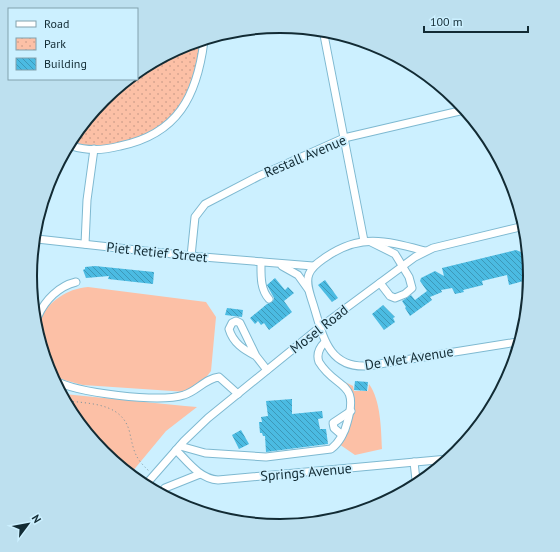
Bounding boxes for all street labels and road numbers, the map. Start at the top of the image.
street label: Restall Avenue [261,131,349,181]
street label: Piet Retief Street [106,238,209,266]
street label: Mosel Road [286,301,352,357]
street label: De Wet Avenue [363,342,455,374]
street label: Springs Avenue [260,459,352,485]

